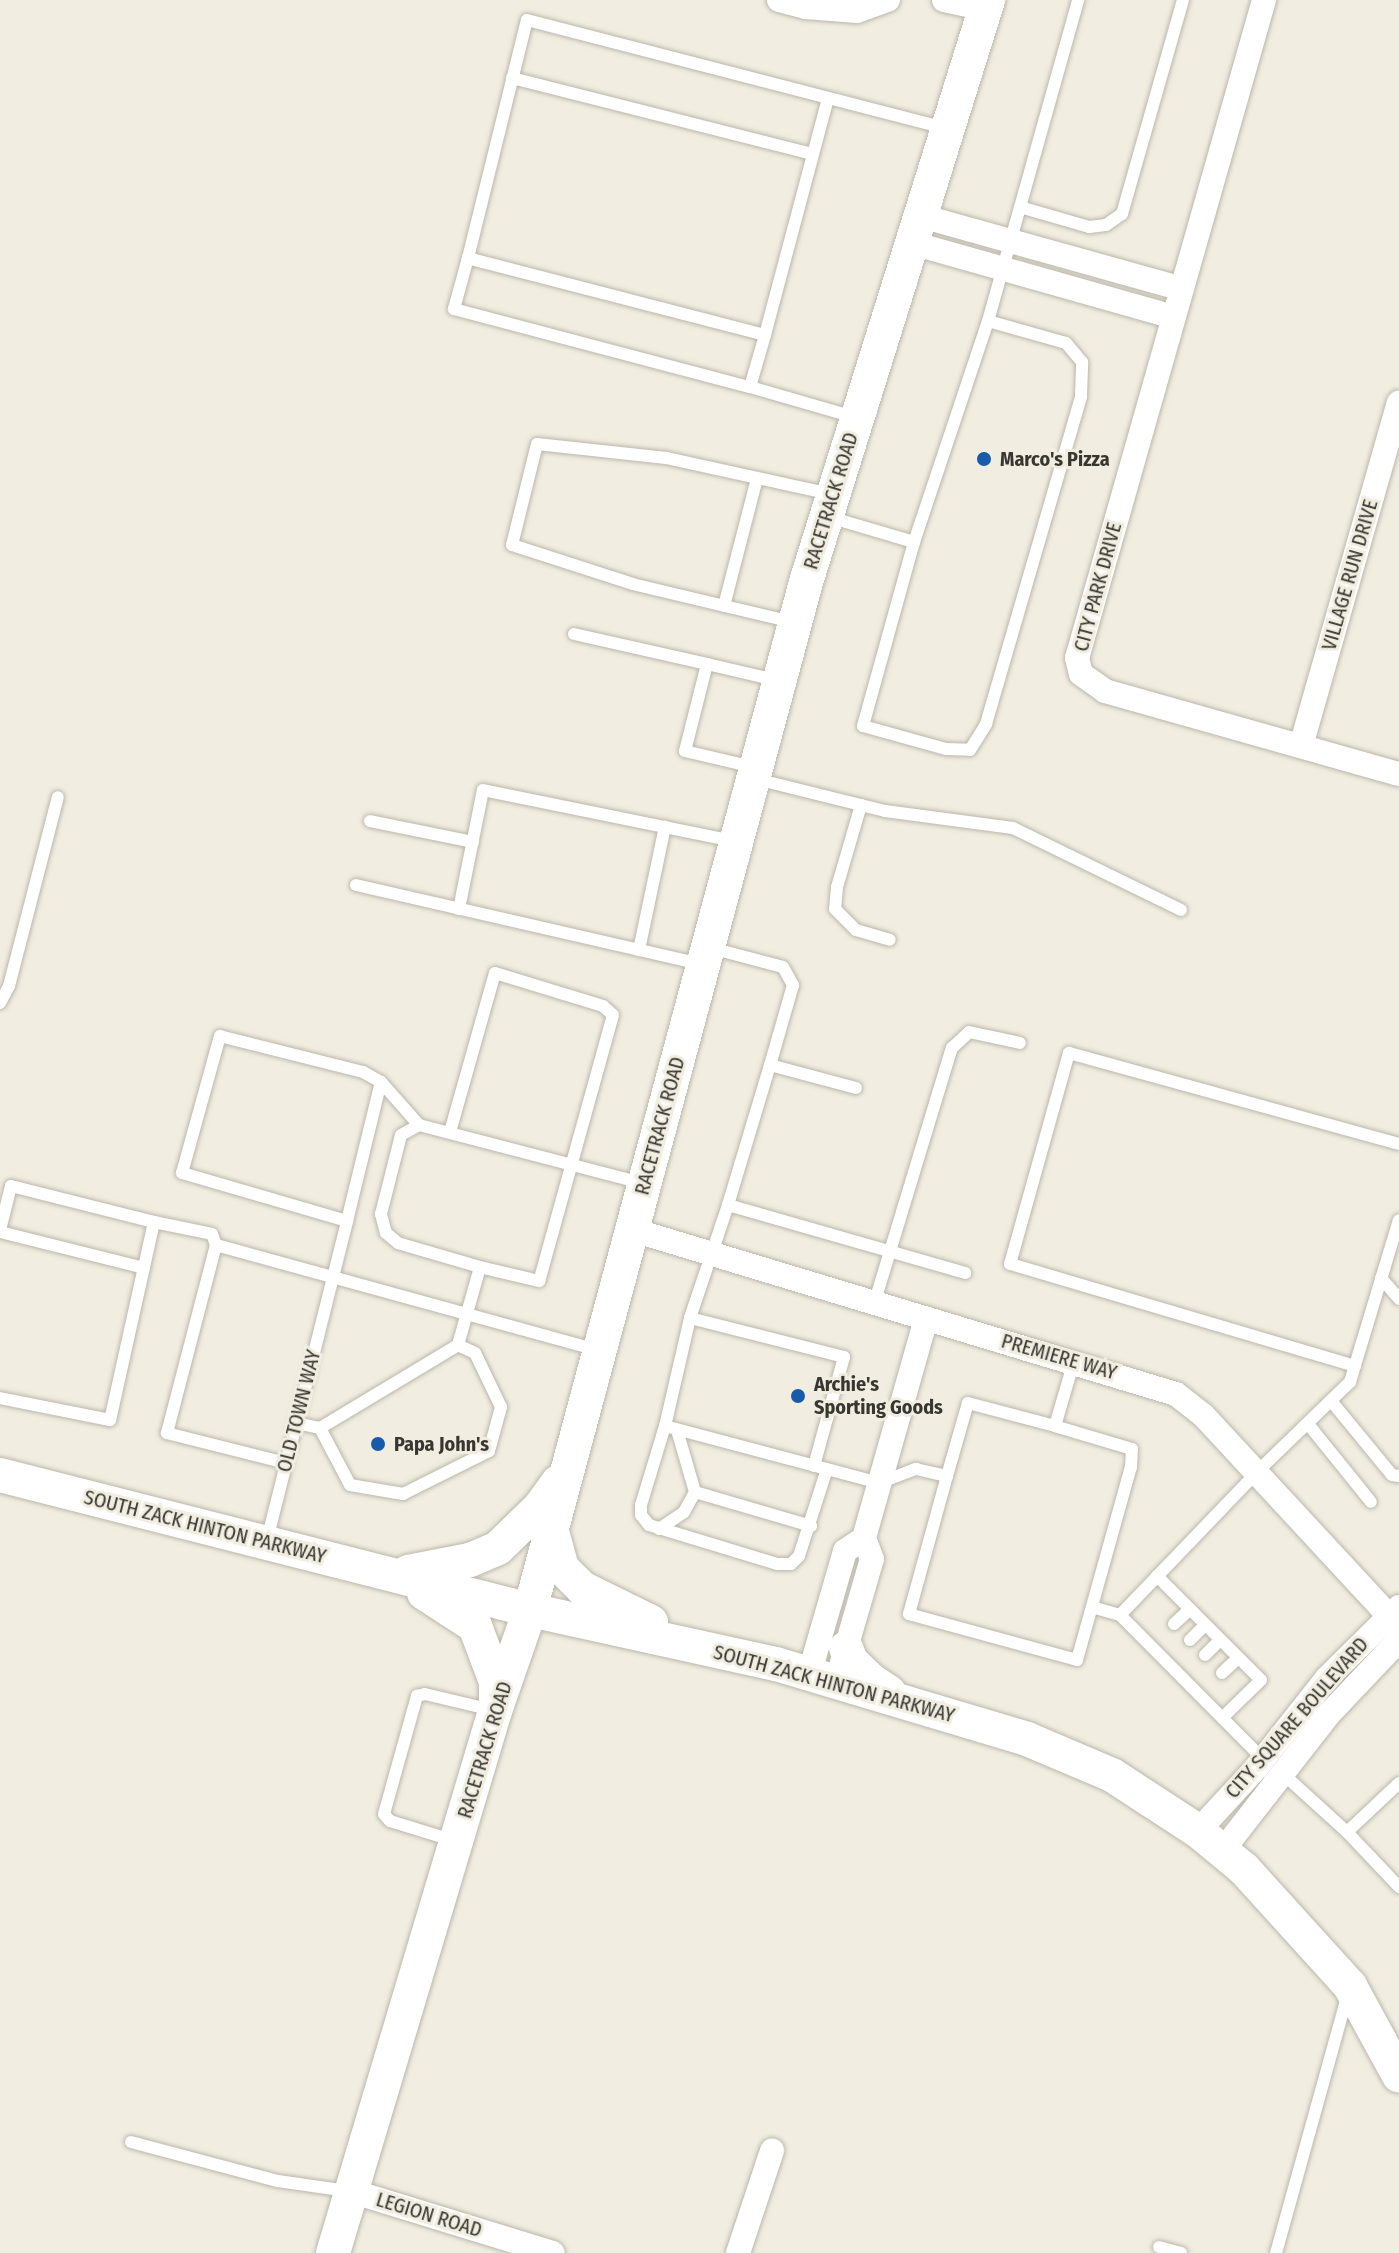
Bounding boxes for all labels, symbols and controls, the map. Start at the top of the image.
street label: RACETRACK ROAD [799,430,863,572]
place label: Marco's Pizza [1000,447,1110,471]
marker: Marco's Pizza [975,450,993,468]
street label: VILLAGE RUN DRIVE [1317,497,1383,653]
street label: CITY PARK DRIVE [1069,520,1127,654]
street label: RACETRACK ROAD [630,1054,690,1198]
street label: PREMIERE WAY [998,1329,1120,1385]
street label: OLD TOWN WAY [272,1347,326,1475]
place label: Archie's Sporting Goods [814,1372,943,1419]
marker: Archie's Sporting Goods [789,1387,807,1405]
place label: Papa John's [394,1432,489,1456]
marker: Papa John's [369,1435,387,1453]
street label: SOUTH ZACK HINTON PARKWAY [81,1485,329,1569]
street label: CITY SQUARE BOULEVARD [1221,1633,1373,1803]
street label: SOUTH ZACK HINTON PARKWAY [711,1640,957,1728]
street label: RACETRACK ROAD [453,1679,517,1821]
street label: LEGION ROAD [373,2188,485,2242]

